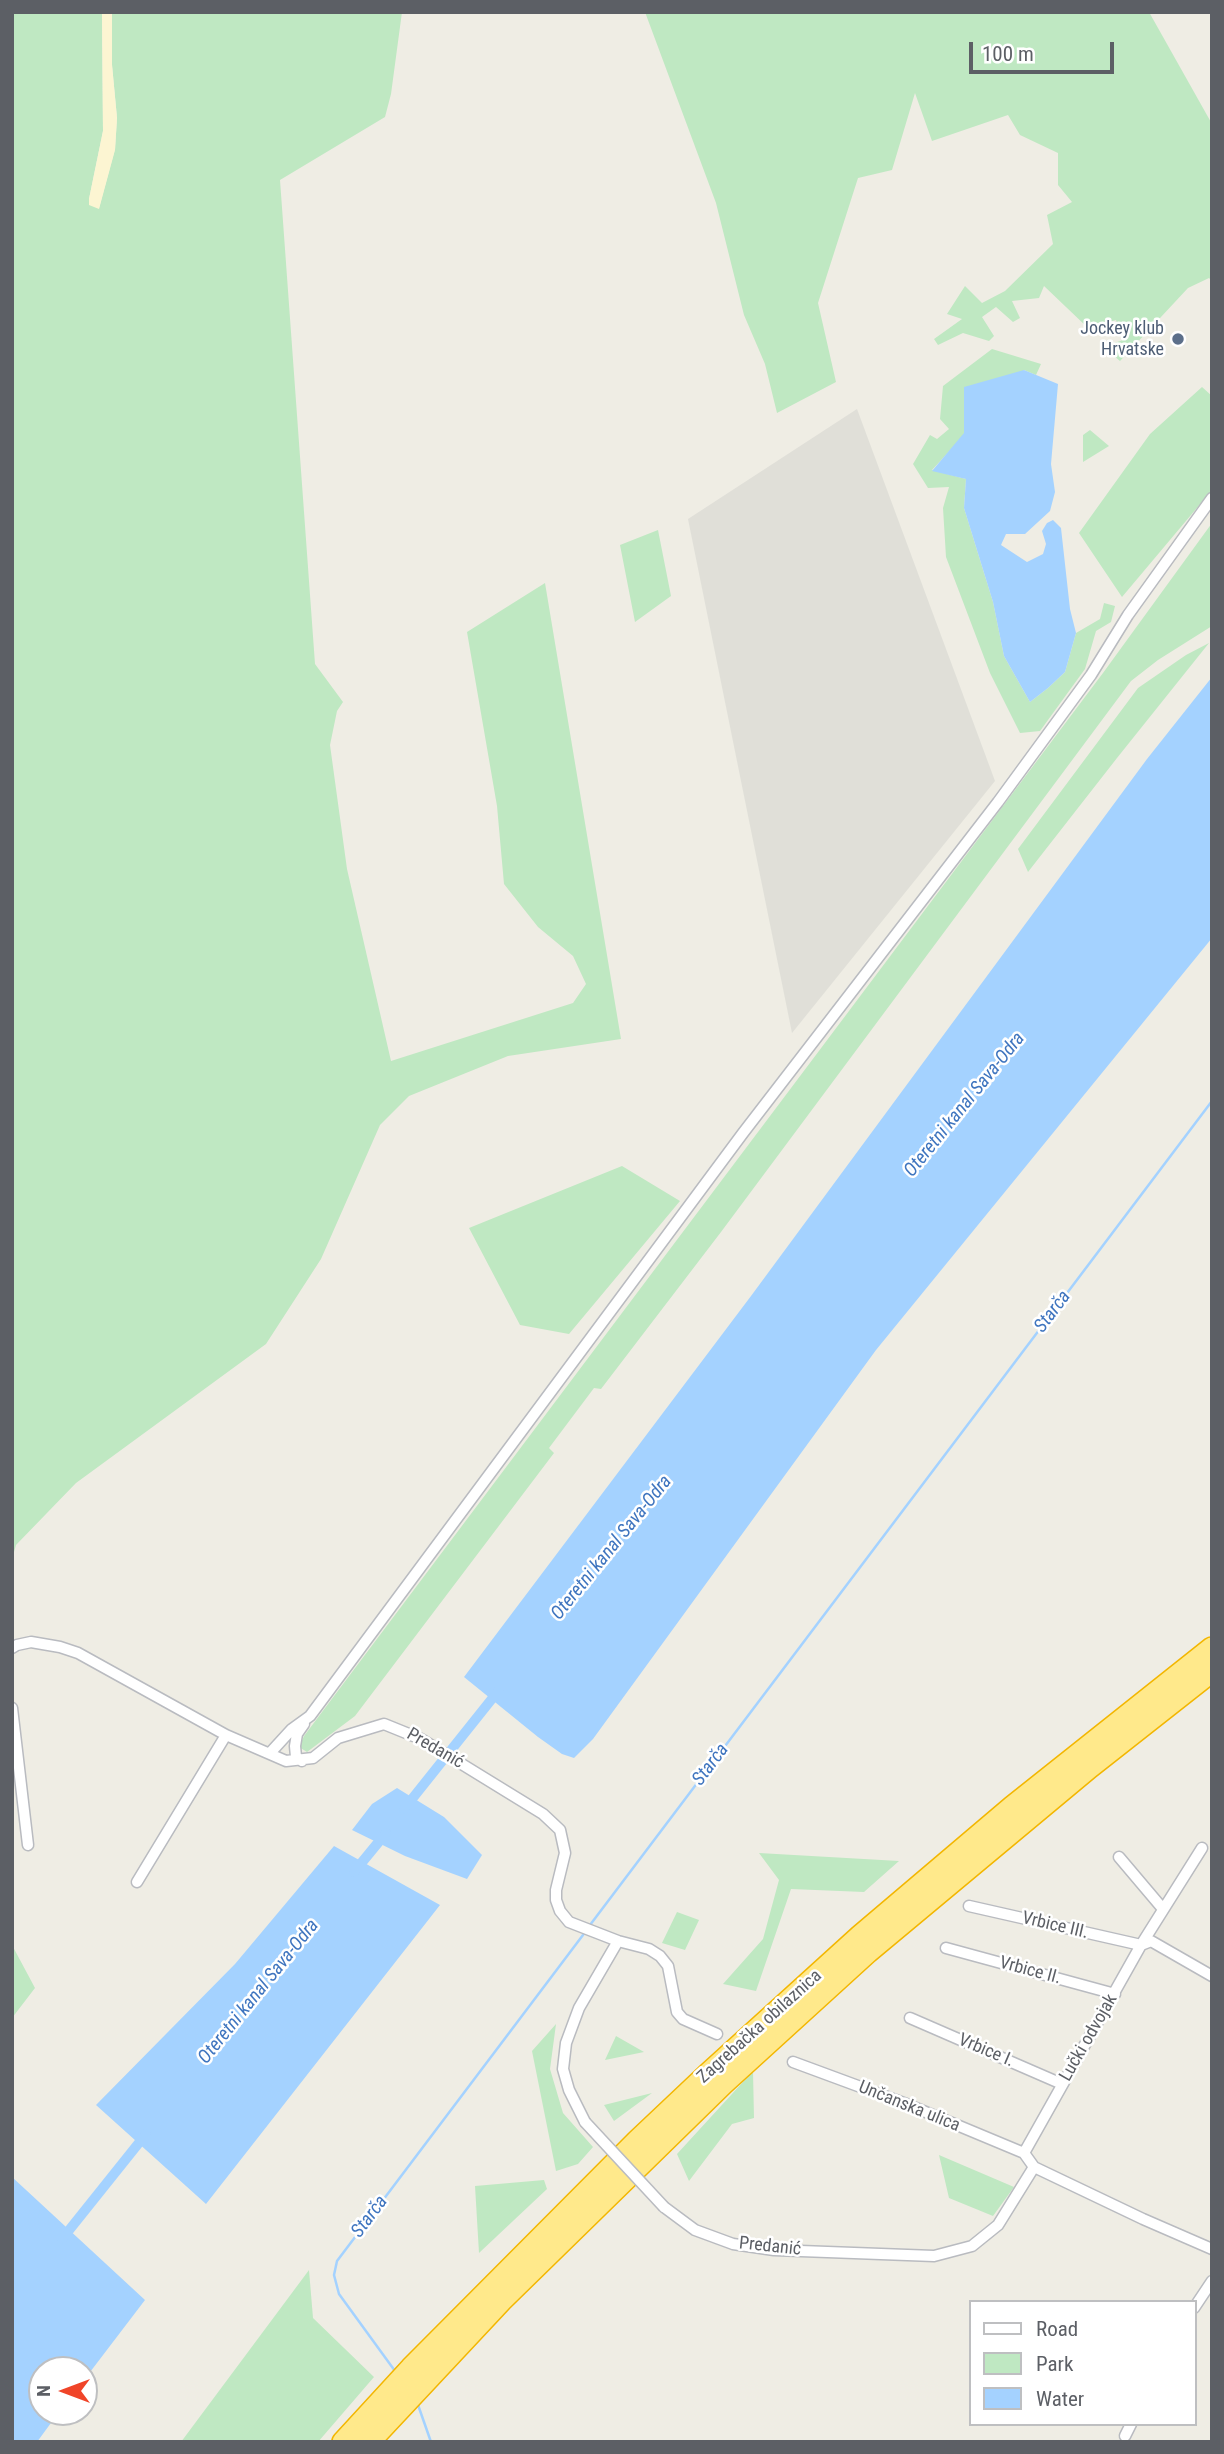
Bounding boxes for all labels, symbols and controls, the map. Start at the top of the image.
scale bar [972,28,1117,72]
text: 100 m [982,42,1034,66]
place label: Jockey klub Hrvatske [1080,318,1164,360]
marker: Jockey klub Hrvatske [1170,331,1186,347]
water label: Oteretni kanal Sava-Odra [900,1028,1030,1182]
water label: Starča [1030,1287,1076,1337]
water label: Oteretni kanal Sava-Odra [547,1471,677,1625]
street label: Predanić [403,1724,467,1774]
water label: Starča [688,1740,734,1790]
street label: Vrbice III. [1020,1908,1090,1944]
water label: Oteretni kanal Sava-Odra [194,1915,324,2069]
street label: Vrbice II. [997,1952,1063,1990]
street label: Zagrebačka obilaznica [693,1966,827,2088]
street label: Lučki odvojak [1055,1991,1123,2085]
street label: Vrbice I. [955,2030,1017,2072]
street label: Unčanska ulica [855,2077,963,2137]
water label: Starča [347,2192,393,2242]
street label: Predanić [738,2233,802,2261]
legend [968,2300,1196,2426]
text: Road [1036,2317,1078,2341]
text: Park [1036,2352,1073,2376]
north arrow [28,2356,98,2426]
text: N [32,2385,55,2397]
text: Water [1036,2387,1084,2411]

